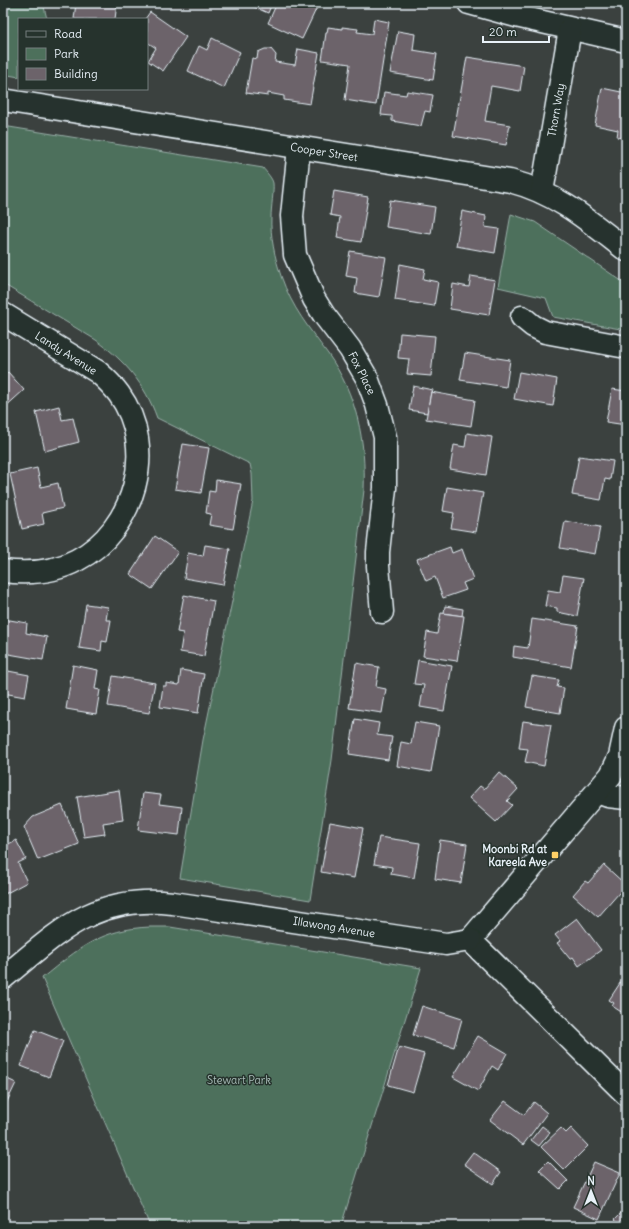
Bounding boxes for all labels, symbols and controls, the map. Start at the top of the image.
legend [18,18,148,90]
scale bar [483,18,549,44]
text: 20 m [489,24,517,39]
text: Road [54,26,82,41]
text: Park [54,46,79,61]
text: Building [54,66,98,81]
street label: Thorn Way [544,82,568,138]
street label: Cooper Street [289,140,359,164]
street label: Landy Avenue [32,328,100,378]
street label: Fox Place [345,349,379,397]
place label: Moonbi Rd at Kareela Ave [482,842,547,869]
marker: Moonbi Rd at Kareela Ave [550,850,560,860]
street label: Illawong Avenue [292,914,376,940]
park label: Stewart Park [207,1073,271,1087]
north arrow [571,1171,611,1211]
text: N [587,1174,595,1188]

